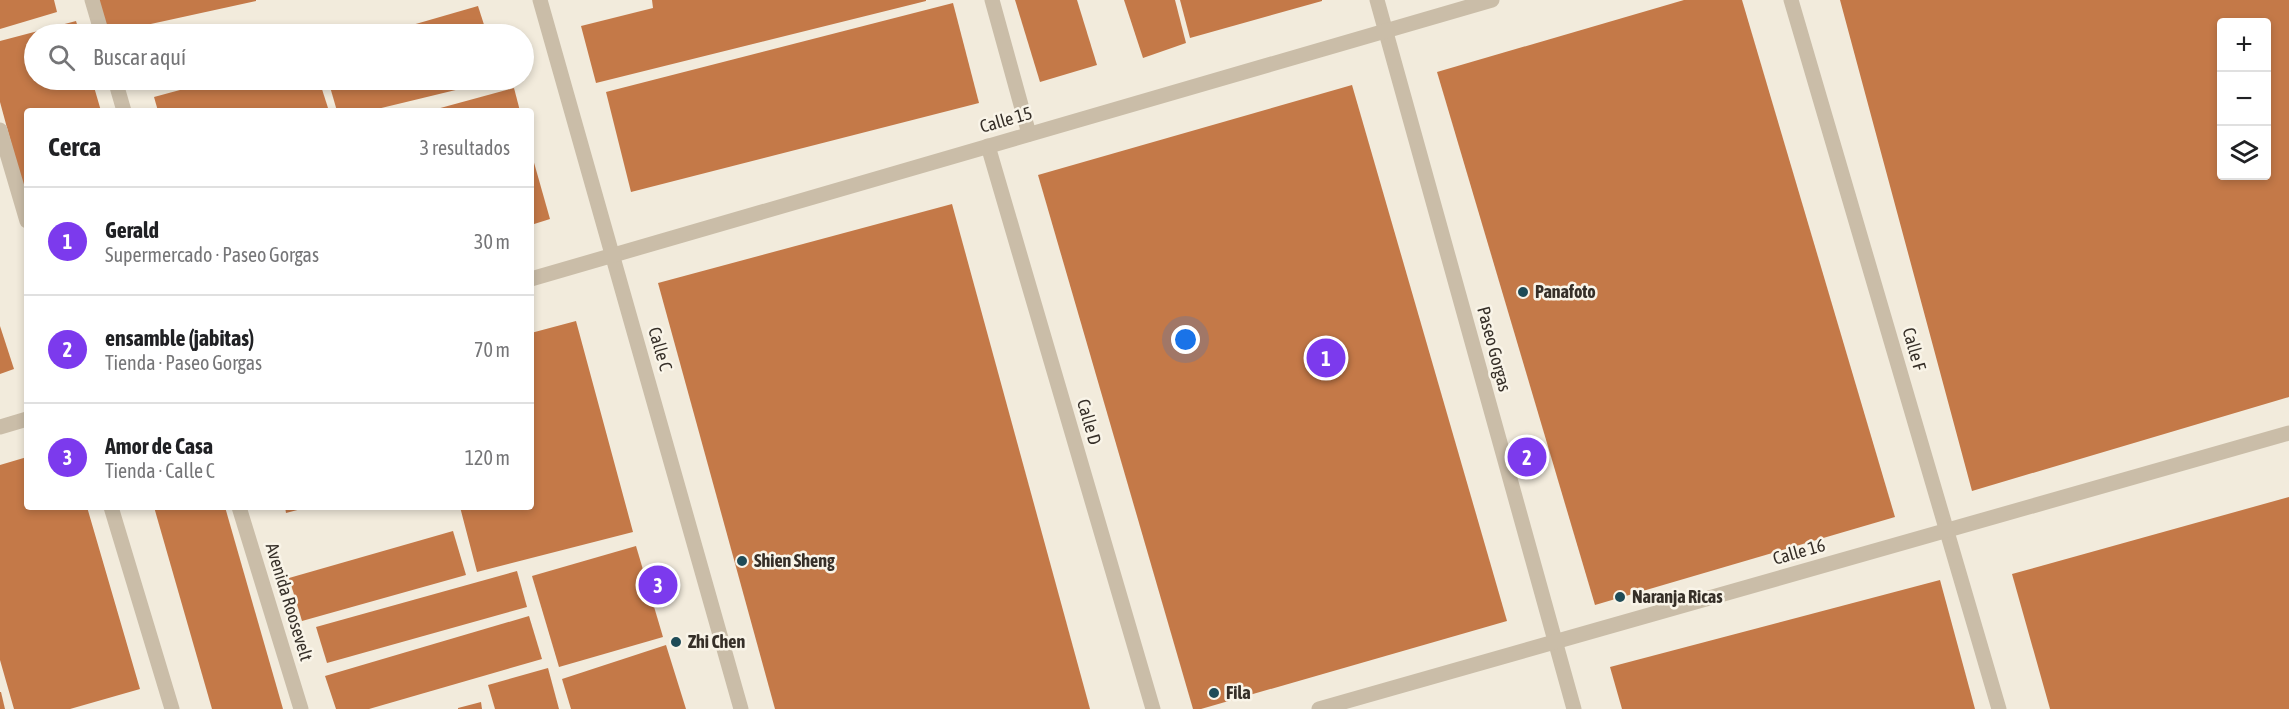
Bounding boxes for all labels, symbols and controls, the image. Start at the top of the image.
map controls [2217,18,2271,180]
button: + [2217,18,2271,72]
search box [24,24,534,90]
icon: search [45,41,78,74]
text: Buscar aquí [93,44,186,70]
button: − [2217,72,2271,126]
street label: Calle 15 [977,102,1034,137]
button: layers [2217,126,2271,180]
text: Cerca [48,132,101,162]
text: 3 resultados [420,136,510,159]
text: Gerald [105,217,159,243]
text: 1 [63,230,72,253]
text: 30 m [474,230,510,253]
text: Supermercado · Paseo Gorgas [105,243,319,266]
place label: Panafoto [1535,281,1596,302]
marker: Panafoto [1516,285,1530,299]
street label: Paseo Gorgas [1473,304,1516,394]
text: ensamble (jabitas) [105,325,254,351]
street label: Calle C [644,325,677,373]
your location [1171,325,1200,354]
street label: Calle F [1898,325,1931,373]
pin: 1 [1306,336,1346,380]
text: 2 [63,338,72,361]
text: 70 m [474,338,510,361]
text: Tienda · Paseo Gorgas [105,351,262,374]
street label: Calle D [1073,397,1106,447]
text: Amor de Casa [105,433,213,459]
pin: 2 [1508,434,1546,480]
text: 3 [63,446,72,469]
text: 120 m [465,446,510,469]
text: Tienda · Calle C [105,459,215,482]
street label: Calle 16 [1770,534,1827,569]
street label: Avenida Roosevelt [262,540,317,663]
place label: Shien Sheng [754,550,835,571]
marker: Shien Sheng [735,554,749,568]
pin: 3 [638,562,678,608]
place label: Naranja Ricas [1632,586,1723,607]
marker: Naranja Ricas [1613,590,1627,604]
place label: Zhi Chen [688,631,745,652]
marker: Zhi Chen [669,635,683,649]
place label: Fila [1226,682,1251,703]
marker: Fila [1207,686,1221,700]

